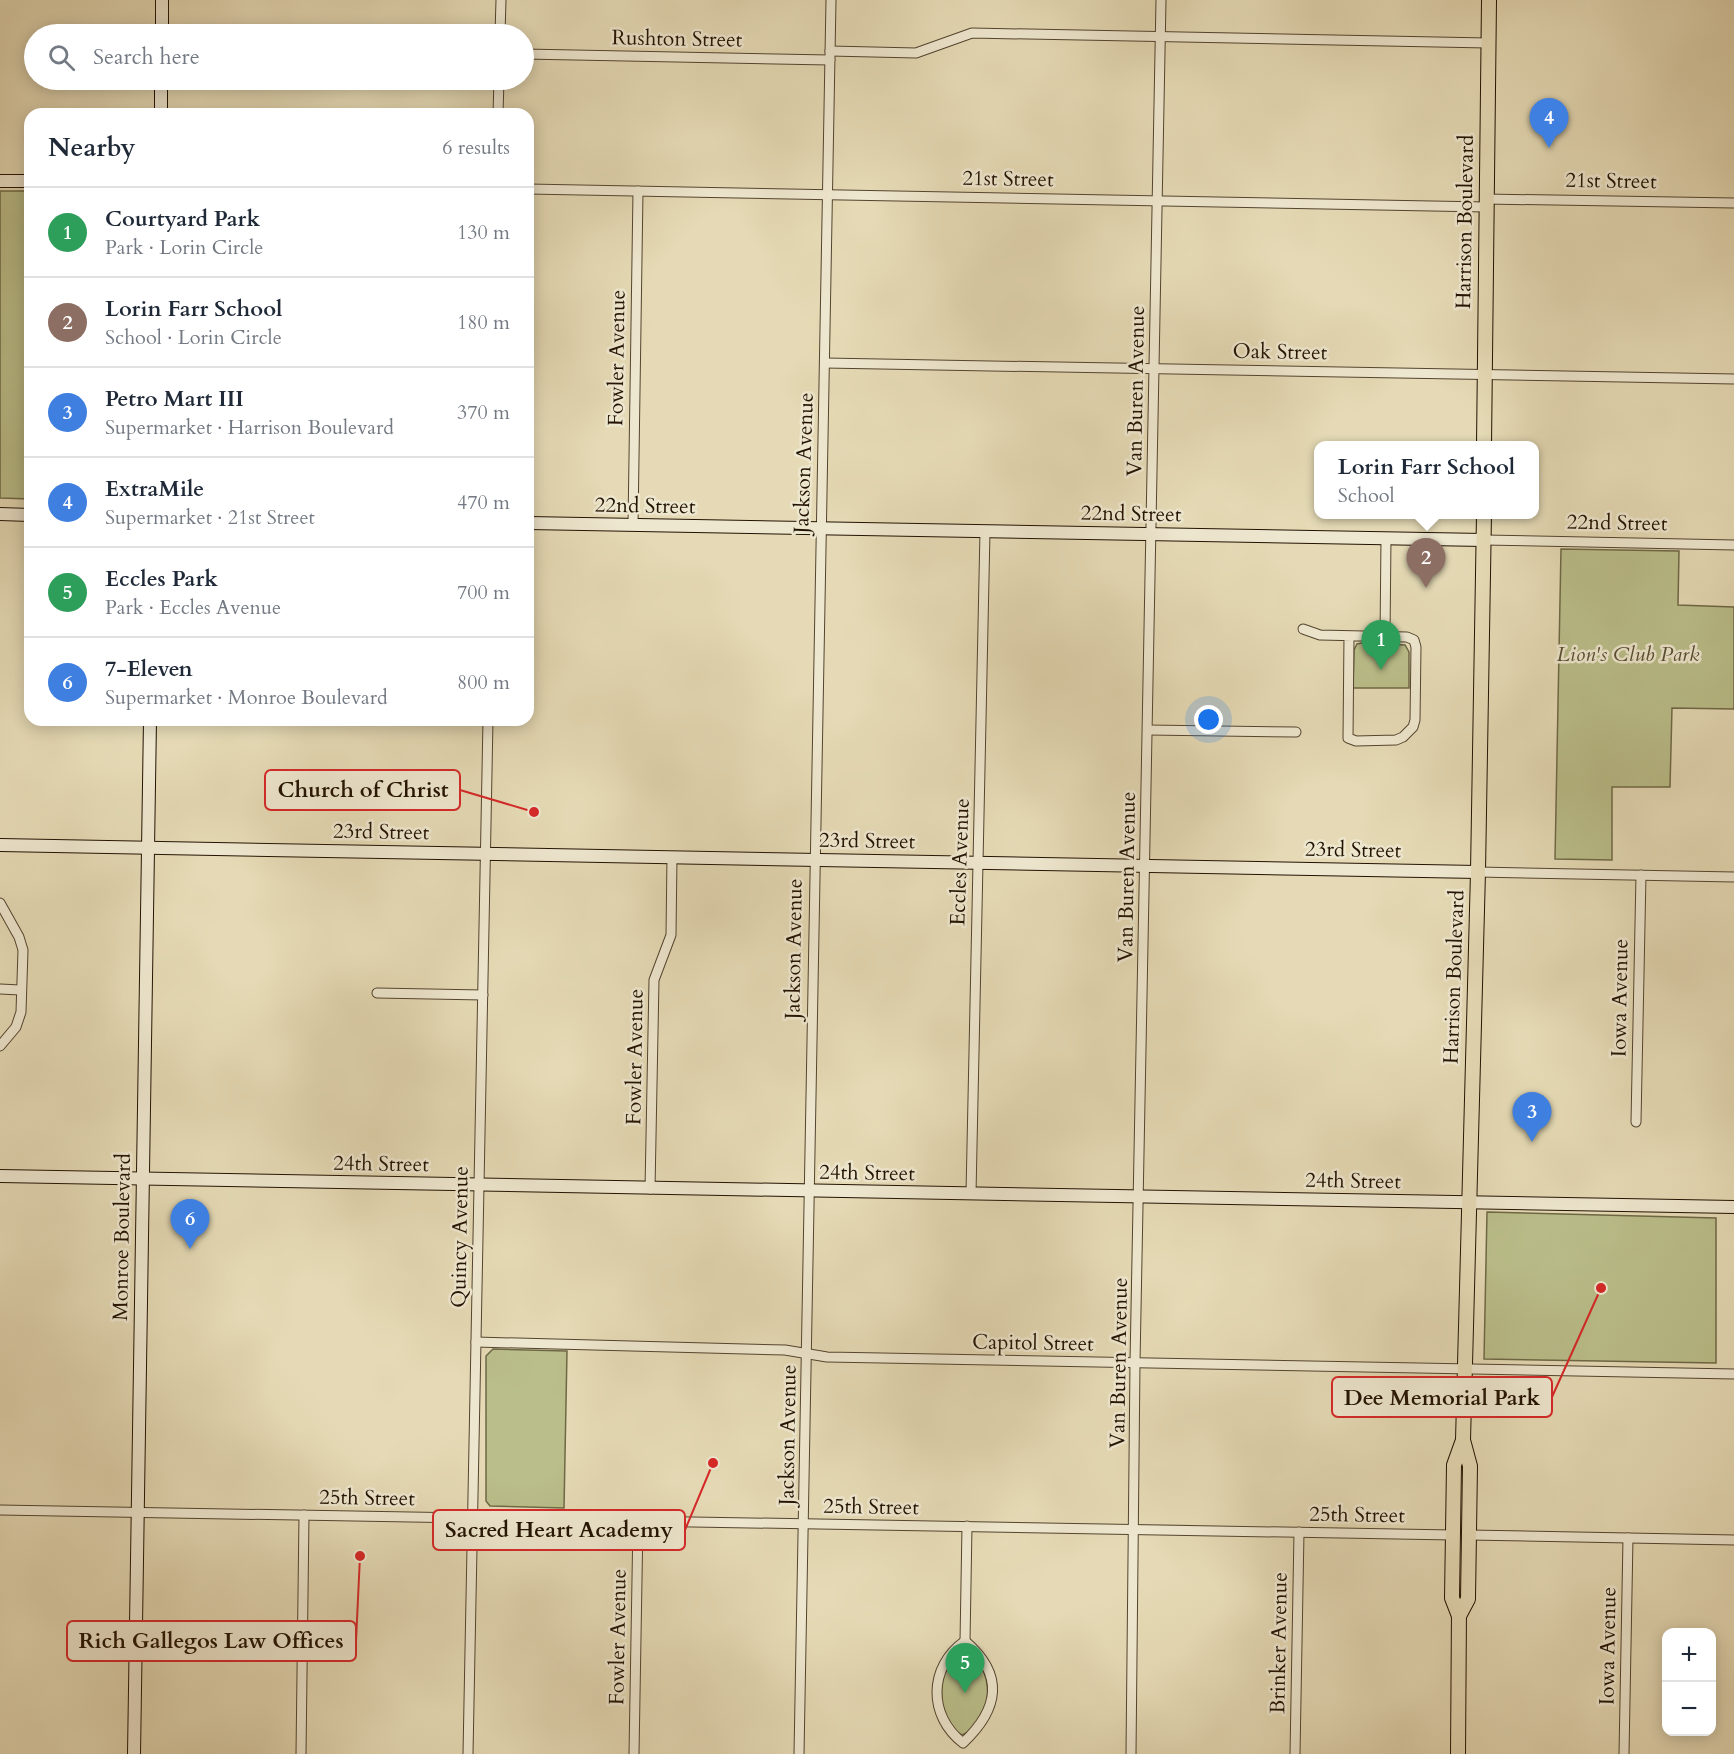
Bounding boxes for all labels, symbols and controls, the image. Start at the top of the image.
street label: Rushton Street [611,23,743,55]
search box [24,24,534,90]
icon: search [45,41,78,74]
text: Search here [93,42,200,72]
pin: 4 [1530,98,1568,148]
text: Nearby [48,130,136,165]
text: 6 results [442,134,510,161]
street label: Harrison Boulevard [1449,135,1481,309]
street label: 21st Street [962,164,1054,194]
street label: 21st Street [1565,166,1657,196]
text: Courtyard Park [105,204,260,234]
text: 1 [62,219,73,246]
text: 130 m [457,219,510,246]
text: Park · Lorin Circle [105,234,263,261]
street label: Fowler Avenue [601,290,633,426]
text: Lorin Farr School [105,294,282,324]
street label: Van Buren Avenue [1120,305,1152,477]
text: 2 [62,309,73,336]
text: 180 m [457,309,510,336]
text: School · Lorin Circle [105,324,282,351]
street label: Oak Street [1232,337,1328,367]
text: Petro Mart III [105,384,244,414]
street label: Jackson Avenue [787,392,821,537]
text: 3 [62,399,73,426]
text: 370 m [457,399,510,426]
text: Supermarket · Harrison Boulevard [105,414,394,441]
popup [1314,441,1539,519]
text: Lorin Farr School [1338,452,1515,482]
text: ExtraMile [105,474,204,504]
text: School [1338,482,1395,509]
text: 4 [62,489,73,516]
text: 470 m [457,489,510,516]
street label: 22nd Street [594,491,696,521]
street label: 22nd Street [1080,499,1182,529]
text: Supermarket · 21st Street [105,504,315,531]
street label: 22nd Street [1566,508,1668,538]
pin: 2 [1406,538,1446,588]
text: Eccles Park [105,564,218,594]
text: 5 [62,579,73,606]
text: 700 m [457,579,510,606]
text: Park · Eccles Avenue [105,594,281,621]
pin: 1 [1362,620,1400,670]
park label: Lion's Club Park [1557,640,1700,669]
text: 7-Eleven [105,654,193,684]
text: 6 [62,669,73,696]
text: 800 m [457,669,510,696]
text: Supermarket · Monroe Boulevard [105,684,388,711]
your location [1194,705,1223,734]
callout: Church of Christ [265,770,460,810]
text: Church of Christ [277,775,449,805]
street label: Van Buren Avenue [1111,791,1143,963]
street label: Eccles Avenue [943,798,977,926]
street label: 23rd Street [332,817,430,847]
street label: 23rd Street [818,826,916,856]
street label: 23rd Street [1304,835,1402,865]
street label: Jackson Avenue [778,878,810,1023]
street label: Harrison Boulevard [1436,889,1472,1065]
street label: Iowa Avenue [1604,939,1636,1057]
street label: Fowler Avenue [619,989,651,1125]
pin: 3 [1512,1092,1552,1142]
street label: 24th Street [333,1149,430,1179]
street label: Monroe Boulevard [106,1153,138,1321]
street label: 24th Street [819,1158,916,1188]
street label: Quincy Avenue [444,1166,476,1308]
street label: 24th Street [1305,1166,1402,1196]
pin: 6 [170,1200,210,1249]
street label: Van Buren Avenue [1103,1277,1135,1449]
street label: Capitol Street [972,1327,1094,1359]
street label: Jackson Avenue [772,1364,804,1509]
callout: Dee Memorial Park [1332,1377,1552,1417]
text: Dee Memorial Park [1344,1383,1540,1413]
street label: 25th Street [319,1483,416,1513]
street label: 25th Street [823,1492,920,1522]
street label: 25th Street [1309,1500,1406,1530]
callout: Sacred Heart Academy [433,1510,685,1550]
text: Sacred Heart Academy [445,1515,673,1545]
street label: Fowler Avenue [602,1569,634,1705]
street label: Brinker Avenue [1263,1572,1295,1714]
street label: Iowa Avenue [1592,1587,1624,1705]
callout: Rich Gallegos Law Offices [67,1621,356,1661]
text: Rich Gallegos Law Offices [78,1626,344,1656]
map controls [1662,1628,1716,1736]
button: + [1662,1628,1716,1682]
pin: 5 [946,1644,984,1693]
button: − [1662,1682,1716,1736]

